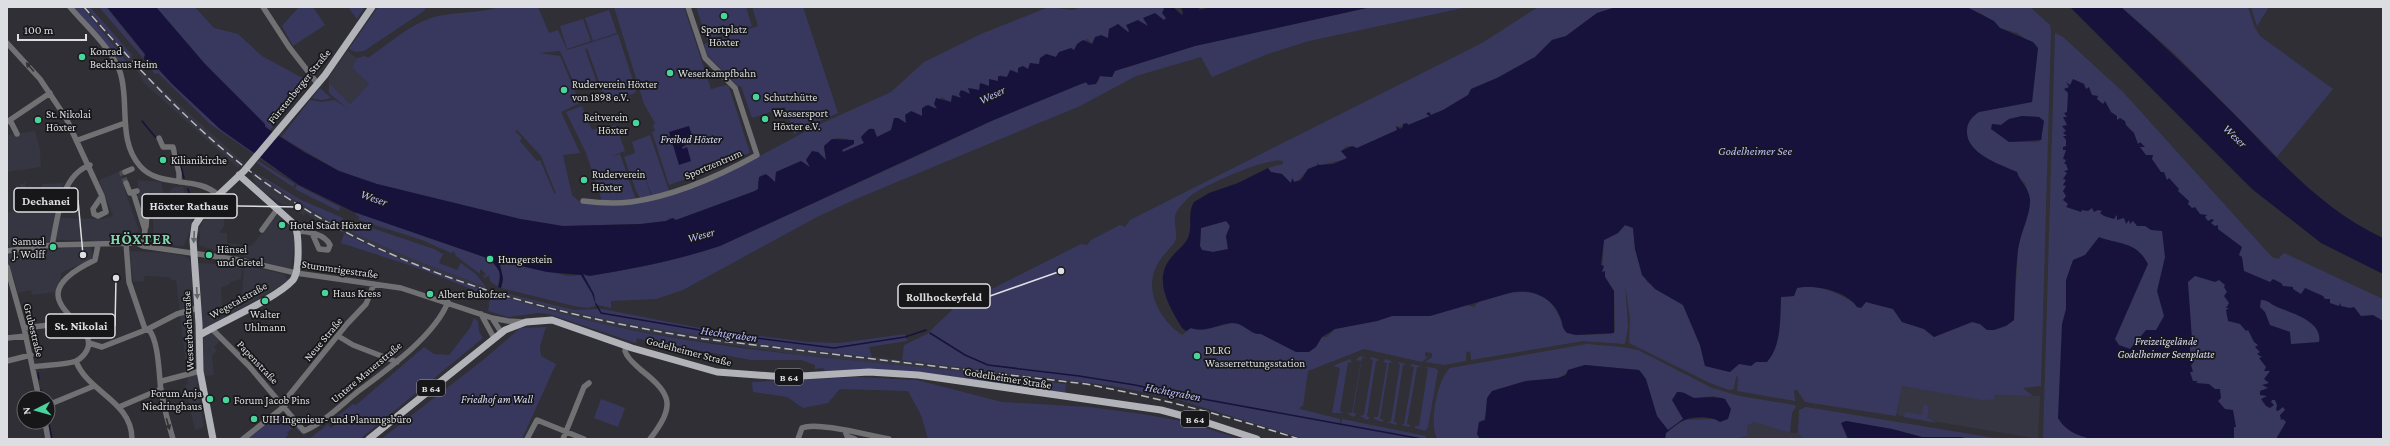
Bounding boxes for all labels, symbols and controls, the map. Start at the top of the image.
marker: Sportplatz Höxter [719,11,729,21]
scale bar [18,16,86,42]
text: 100 m [24,23,54,37]
place label: Sportplatz Höxter [701,23,747,48]
place label: Konrad Beckhaus Heim [90,45,158,70]
street label: Fürstenberger Straße [265,46,334,126]
marker: Konrad Beckhaus Heim [77,52,87,62]
one-way arrow [25,62,34,73]
place label: Weserkampfbahn [678,67,756,80]
marker: Weserkampfbahn [665,68,675,78]
place label: Ruderverein Höxter von 1898 e.V. [571,78,658,103]
water label: Weser [977,82,1008,107]
marker: Ruderverein Höxter von 1898 e.V. [559,85,569,95]
place label: Schutzhütte [764,91,818,103]
marker: Schutzhütte [751,92,761,102]
place label: Wassersport Höxter e.V. [773,107,828,132]
place label: St. Nikolai Höxter [46,108,91,133]
place label: Reitverein Höxter [584,111,628,136]
marker: Wassersport Höxter e.V. [760,114,770,124]
marker: St. Nikolai Höxter [33,115,43,125]
marker: Reitverein Höxter [631,118,641,128]
water label: Weser [2220,121,2250,151]
park label: Freibad Höxter [660,133,723,145]
water label: Godelheimer See [1718,144,1792,158]
street label: Sportzentrum [682,146,744,182]
place label: Kilianikirche [171,154,227,166]
marker: Kilianikirche [158,155,168,165]
place label: Ruderverein Höxter [592,168,646,193]
marker: Ruderverein Höxter [579,175,589,185]
water label: Weser [359,187,390,209]
callout: Dechanei [14,188,78,212]
text: Dechanei [22,194,70,208]
callout: Höxter Rathaus [142,194,237,218]
text: Höxter Rathaus [150,199,229,213]
place label: Hotel Stadt Höxter [290,219,371,231]
marker: Hotel Stadt Höxter [277,220,287,230]
water label: Weser [686,224,717,245]
district label: HÖXTER [110,231,172,247]
one-way arrow [190,231,197,243]
place label: Samuel J. Wolff [12,235,46,261]
marker: Samuel J. Wolff [48,242,58,252]
place label: Hänsel und Gretel [217,243,263,268]
marker: Hänsel und Gretel [204,250,214,260]
place label: Hungerstein [498,253,552,266]
marker: Hungerstein [485,254,495,264]
street label: Stummrigestraße [301,258,379,281]
street label: Wegetalstraße [207,279,269,322]
callout: Rollhockeyfeld [898,284,990,308]
one-way arrow [194,287,201,299]
place label: Haus Kress [333,287,381,299]
marker: Haus Kress [320,288,330,298]
place label: Albert Bukofzer [438,288,506,300]
marker: Albert Bukofzer [425,289,435,299]
text: Rollhockeyfeld [906,290,982,304]
street label: Westerbachstraße [180,291,196,371]
marker: Walter Uhlmann [260,296,270,306]
street label: Grubestraße [22,302,47,358]
place label: Walter Uhlmann [244,308,286,333]
callout: St. Nikolai [46,314,115,338]
street label: Neue Straße [301,315,345,363]
text: St. Nikolai [54,319,108,333]
water label: Hechtgraben [700,323,758,345]
street label: Godelheimer Straße [645,334,733,368]
park label: Freizeitgelände Godelheimer Seenplatte [2117,335,2215,361]
street label: Papenstraße [234,338,281,387]
street label: Untere Mauerstraße [328,339,404,405]
place label: DLRG Wasserrettungsstation [1205,344,1305,370]
marker: DLRG Wasserrettungsstation [1192,351,1202,361]
street label: Godelheimer Straße [964,365,1052,391]
road number: B 64 [775,369,803,385]
road number: B 64 [417,380,445,396]
water label: Hechtgraben [1144,380,1202,404]
place label: Forum Anja Niedringhaus [142,387,202,413]
north arrow [16,390,56,430]
park label: Friedhof am Wall [461,393,533,406]
marker: Forum Anja Niedringhaus [205,394,215,404]
place label: Forum Jacob Pins [234,394,310,407]
marker: Forum Jacob Pins [221,395,231,405]
text: N [20,406,32,415]
road number: B 64 [1181,411,1209,427]
place label: UIH Ingenieur- und Planungsbüro [262,413,412,426]
marker: UIH Ingenieur- und Planungsbüro [249,414,259,424]
one-way arrow [165,418,171,430]

